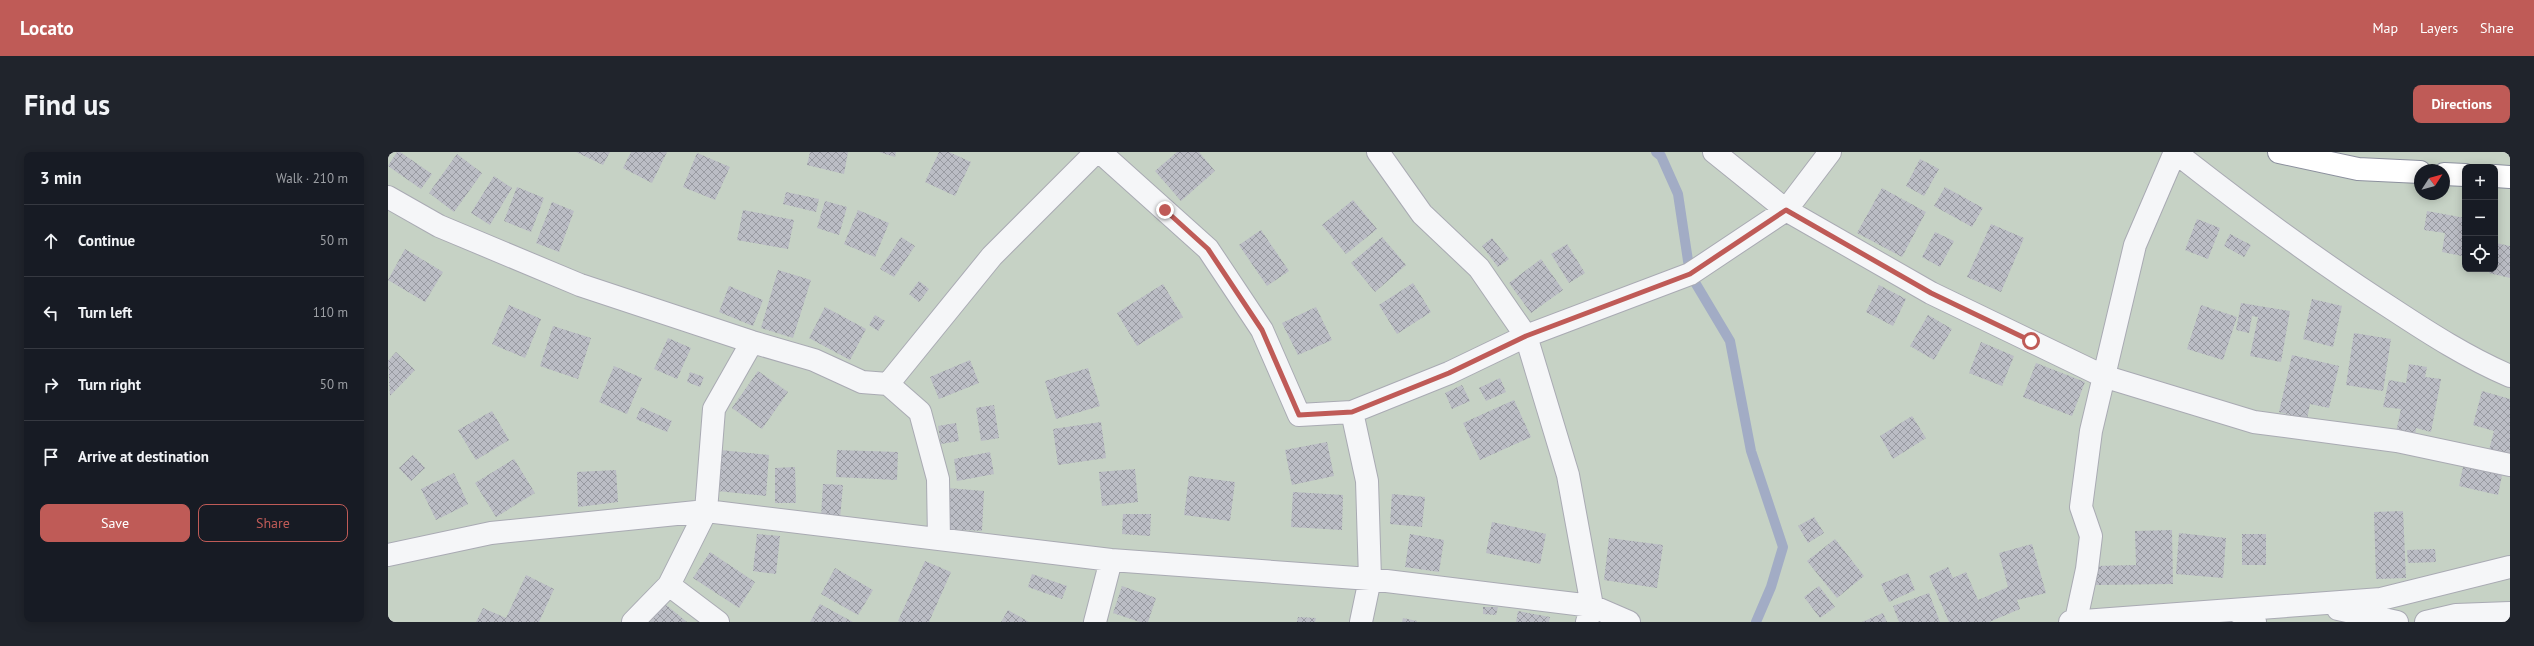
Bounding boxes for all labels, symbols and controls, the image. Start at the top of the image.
text: Locato [20,16,74,40]
text: Map [2372,19,2398,37]
text: Layers [2420,19,2458,37]
text: Share [2480,19,2514,37]
button: Directions [2413,85,2510,123]
text: Find us [24,86,110,123]
north arrow [2414,164,2450,200]
map controls [2462,164,2498,272]
button: + [2462,164,2498,200]
text: 3 min [40,167,81,189]
text: Walk · 210 m [276,170,348,187]
button: − [2462,200,2498,236]
route end [1156,201,1174,219]
icon: ahead [40,230,62,252]
text: Continue [78,231,135,250]
text: 50 m [320,232,348,249]
button: locate [2462,236,2498,272]
icon: left [40,302,62,324]
text: Turn left [78,303,132,322]
text: 110 m [313,304,348,321]
route start [2022,332,2040,350]
icon: right [40,374,62,396]
text: Turn right [78,375,141,394]
text: 50 m [320,376,348,393]
icon: arrive [40,446,62,468]
text: Arrive at destination [78,447,209,466]
button: Save [40,504,190,542]
button: Share [198,504,348,542]

